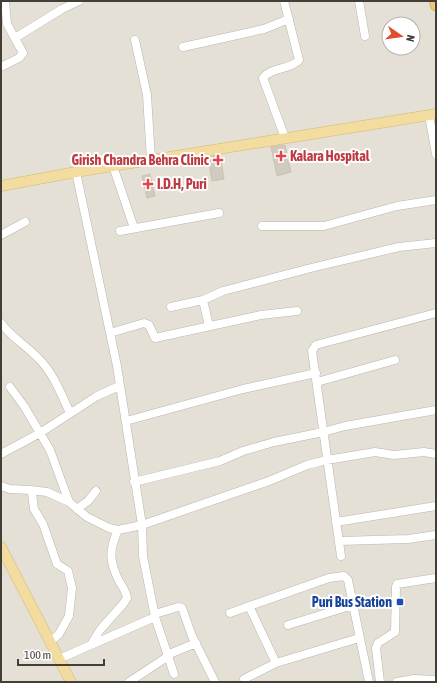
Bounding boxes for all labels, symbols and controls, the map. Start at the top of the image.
north arrow [381,16,421,56]
text: N [404,34,417,43]
place label: Kalara Hospital [290,148,370,164]
marker: Kalara Hospital [275,150,287,162]
place label: Girish Chandra Behra Clinic [72,152,210,168]
marker: Girish Chandra Behra Clinic [212,154,224,166]
place label: I.D.H, Puri [157,176,207,192]
marker: I.D.H, Puri [142,178,154,190]
place label: Puri Bus Station [312,594,392,610]
marker: Puri Bus Station [395,597,405,607]
scale bar [18,641,104,667]
text: 100 m [24,648,51,662]

